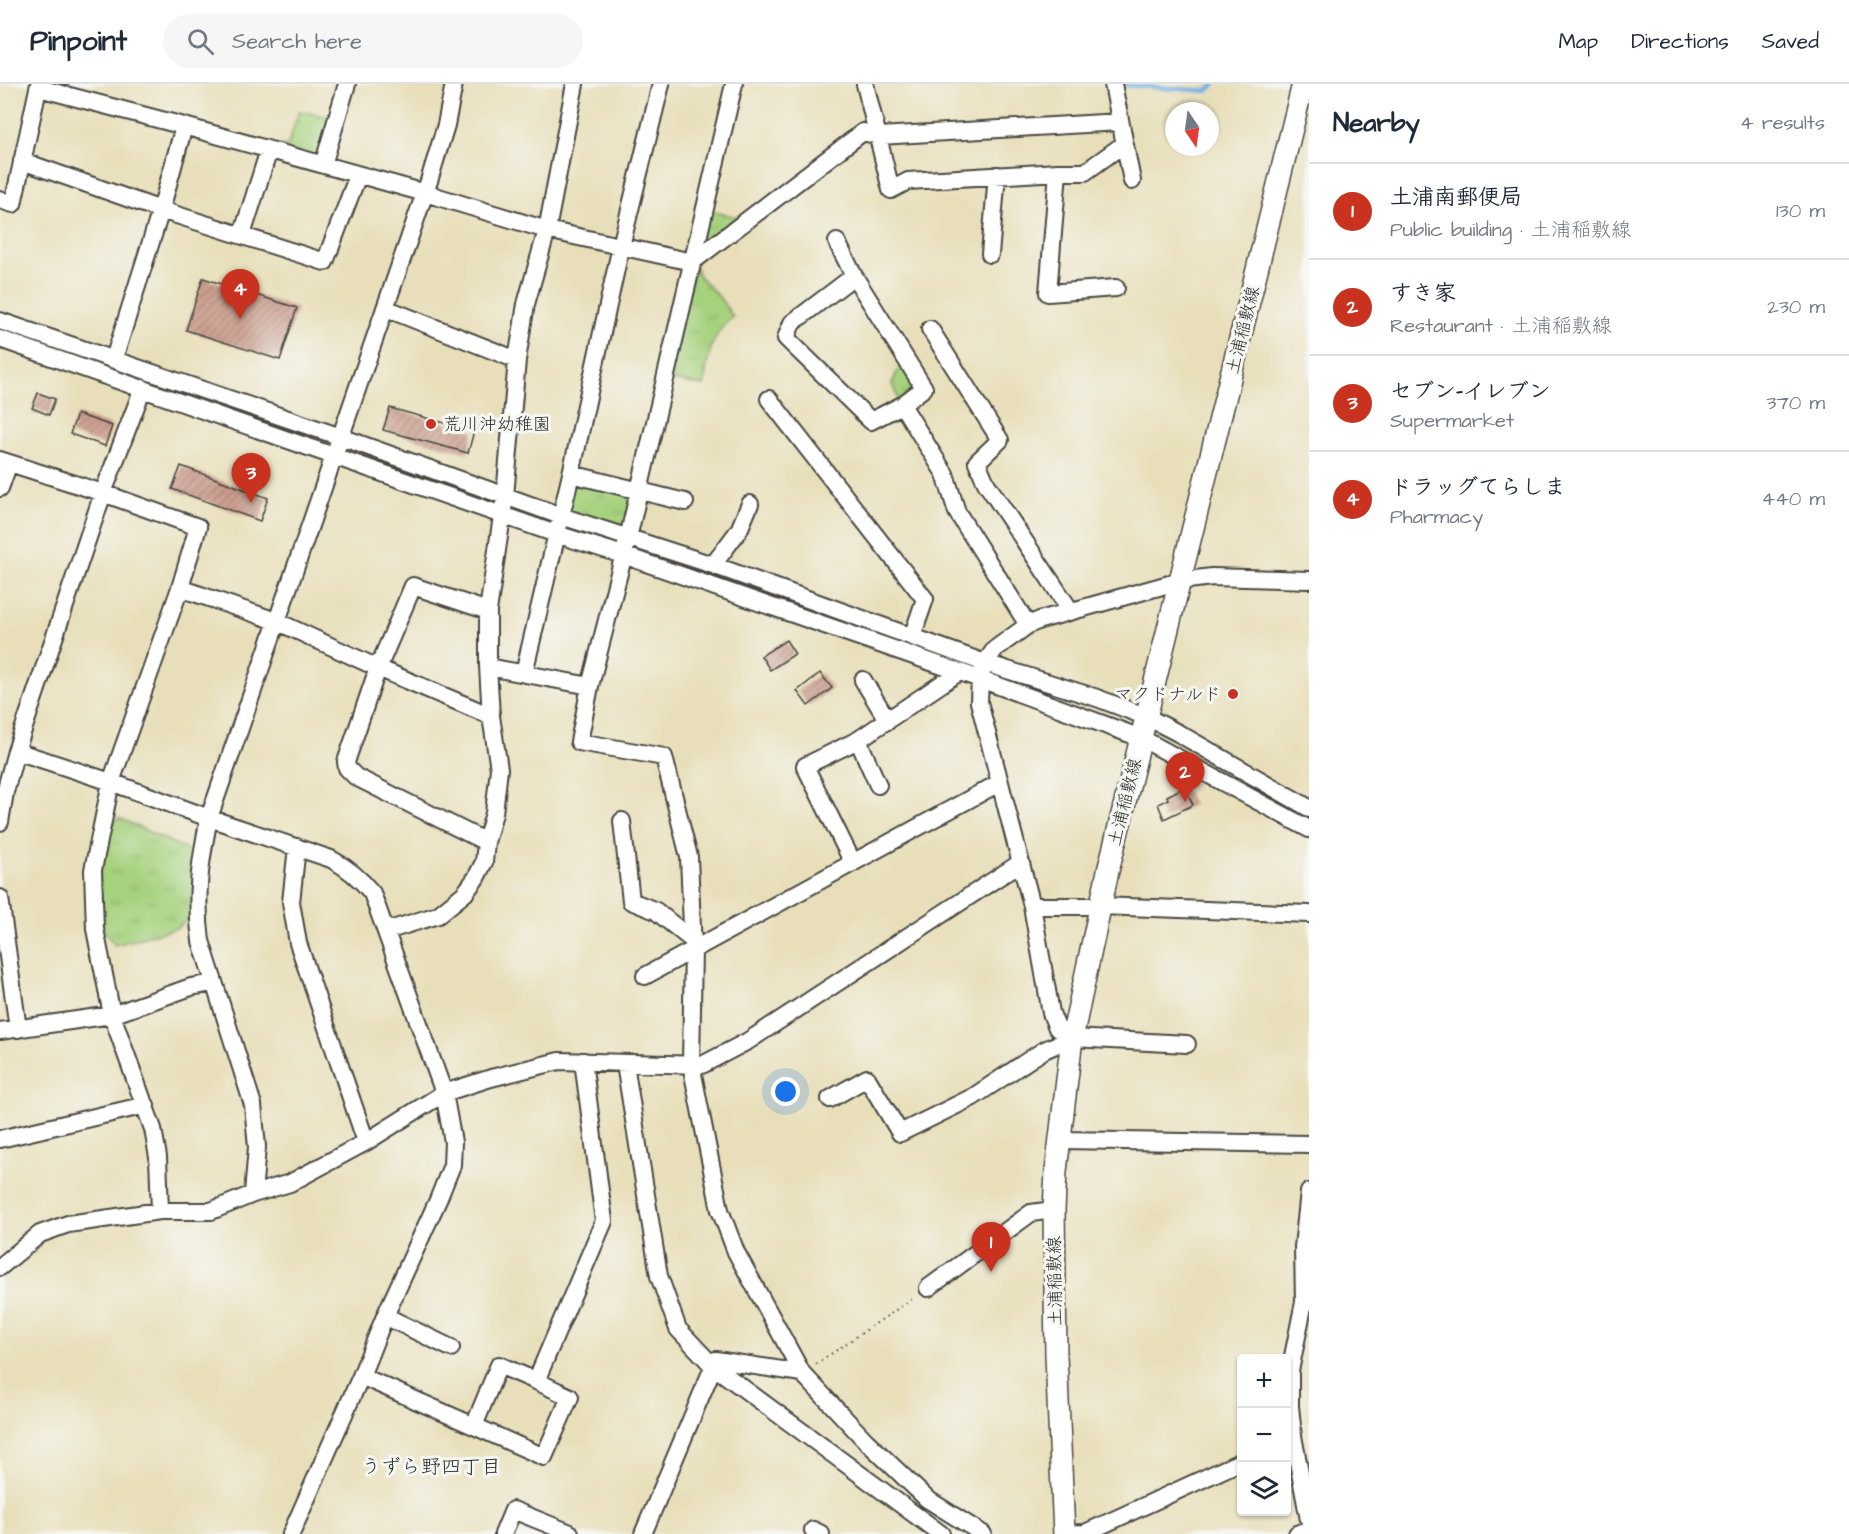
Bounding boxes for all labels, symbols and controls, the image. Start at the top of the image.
search box [163,14,583,68]
text: Pinpoint [30,22,127,61]
icon: search [184,25,217,58]
text: Search here [232,26,362,57]
text: Map [1558,27,1598,56]
text: Directions [1631,27,1729,56]
text: Saved [1762,27,1819,56]
north arrow [1165,102,1219,156]
text: Nearby [1333,105,1420,141]
text: 4 results [1740,109,1825,137]
text: 土浦南郵便局 [1390,182,1522,213]
text: 1 [1351,197,1354,225]
text: 130 m [1776,197,1825,225]
text: Public building · 土浦稲敷線 [1390,216,1631,244]
pin: 4 [220,270,260,319]
text: すき家 [1390,278,1456,309]
street label: 土浦稲敷線 [1220,283,1266,377]
text: 2 [1347,293,1358,321]
text: 230 m [1767,293,1825,321]
text: Restaurant · 土浦稲敷線 [1390,312,1612,340]
text: セブン-イレブン [1390,376,1551,407]
text: 3 [1347,389,1358,417]
text: 370 m [1766,389,1825,417]
text: Supermarket [1390,407,1514,435]
place label: 荒川沖幼稚園 [443,412,551,437]
marker: 荒川沖幼稚園 [424,417,438,431]
pin: 3 [232,454,270,503]
text: ドラッグてらしま [1390,472,1566,503]
text: 4 [1346,485,1359,513]
text: 440 m [1762,485,1825,513]
text: Pharmacy [1390,503,1483,531]
place label: マクドナルド [1114,682,1221,707]
marker: マクドナルド [1226,687,1240,701]
pin: 2 [1166,752,1204,802]
street label: 土浦稲敷線 [1102,755,1148,849]
your location [771,1077,800,1106]
pin: 1 [972,1222,1010,1272]
street label: 土浦稲敷線 [1042,1236,1068,1326]
map controls [1237,1354,1291,1516]
button: + [1237,1354,1291,1408]
button: − [1237,1408,1291,1462]
district label: うずら野四丁目 [361,1453,501,1481]
button: layers [1237,1462,1291,1516]

